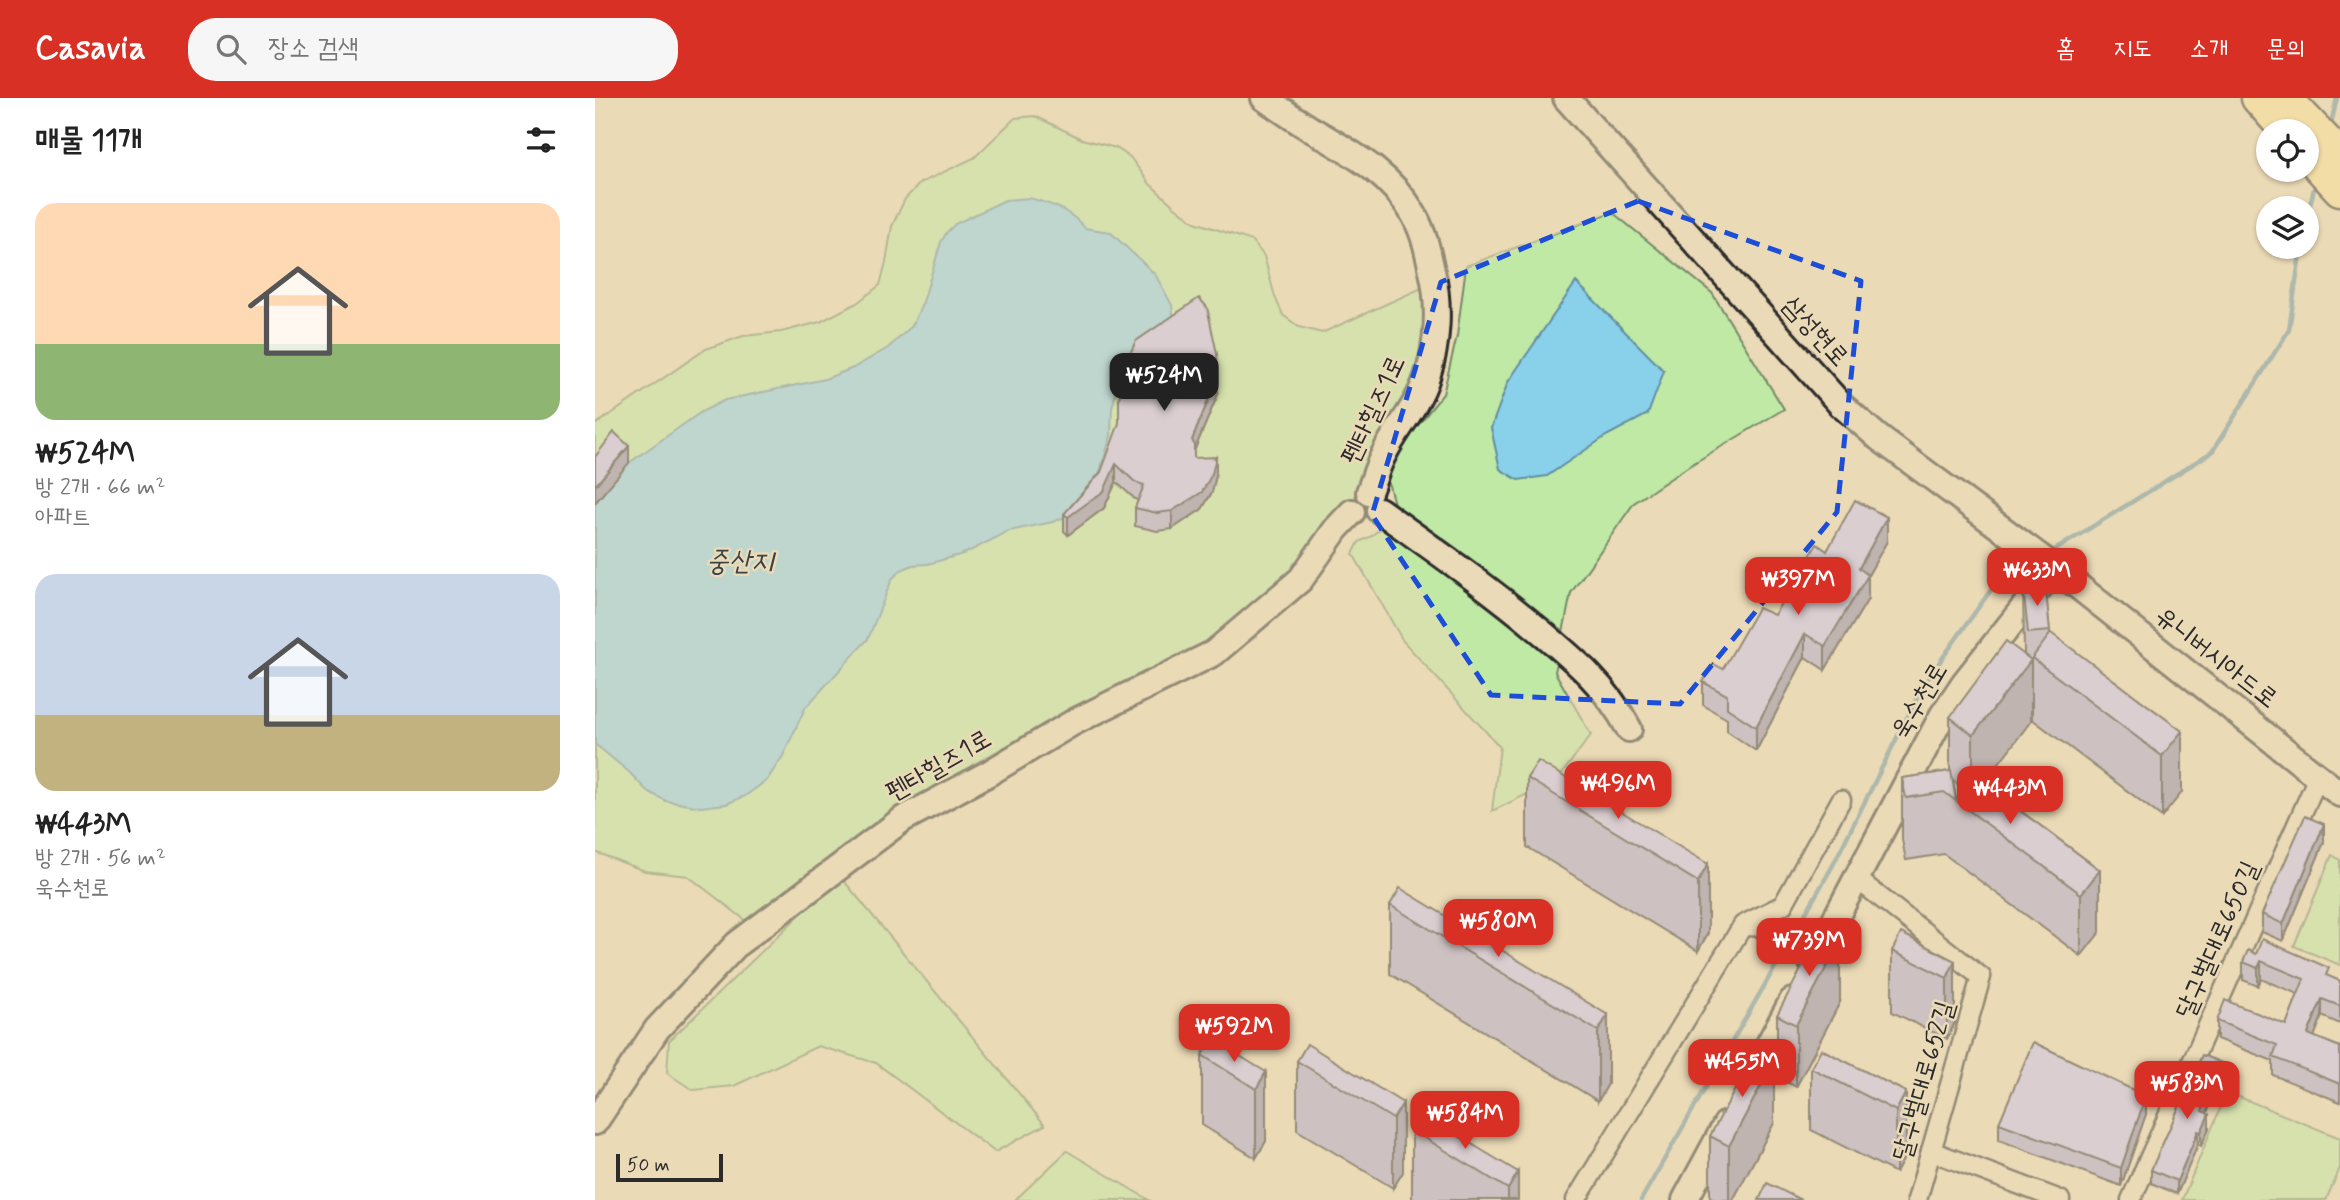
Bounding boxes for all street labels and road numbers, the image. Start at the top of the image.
street label: 삼성현로 [1774,290,1856,374]
street label: 펜타힐즈1로 [1334,350,1414,470]
street label: 유니버시아드로 [2148,600,2284,716]
street label: 욱수천로 [1884,656,1956,746]
street label: 펜타힐즈1로 [880,722,998,810]
street label: 달구벌대로650길 [2168,856,2268,1024]
street label: 달구벌대로652길 [1885,997,1963,1165]

